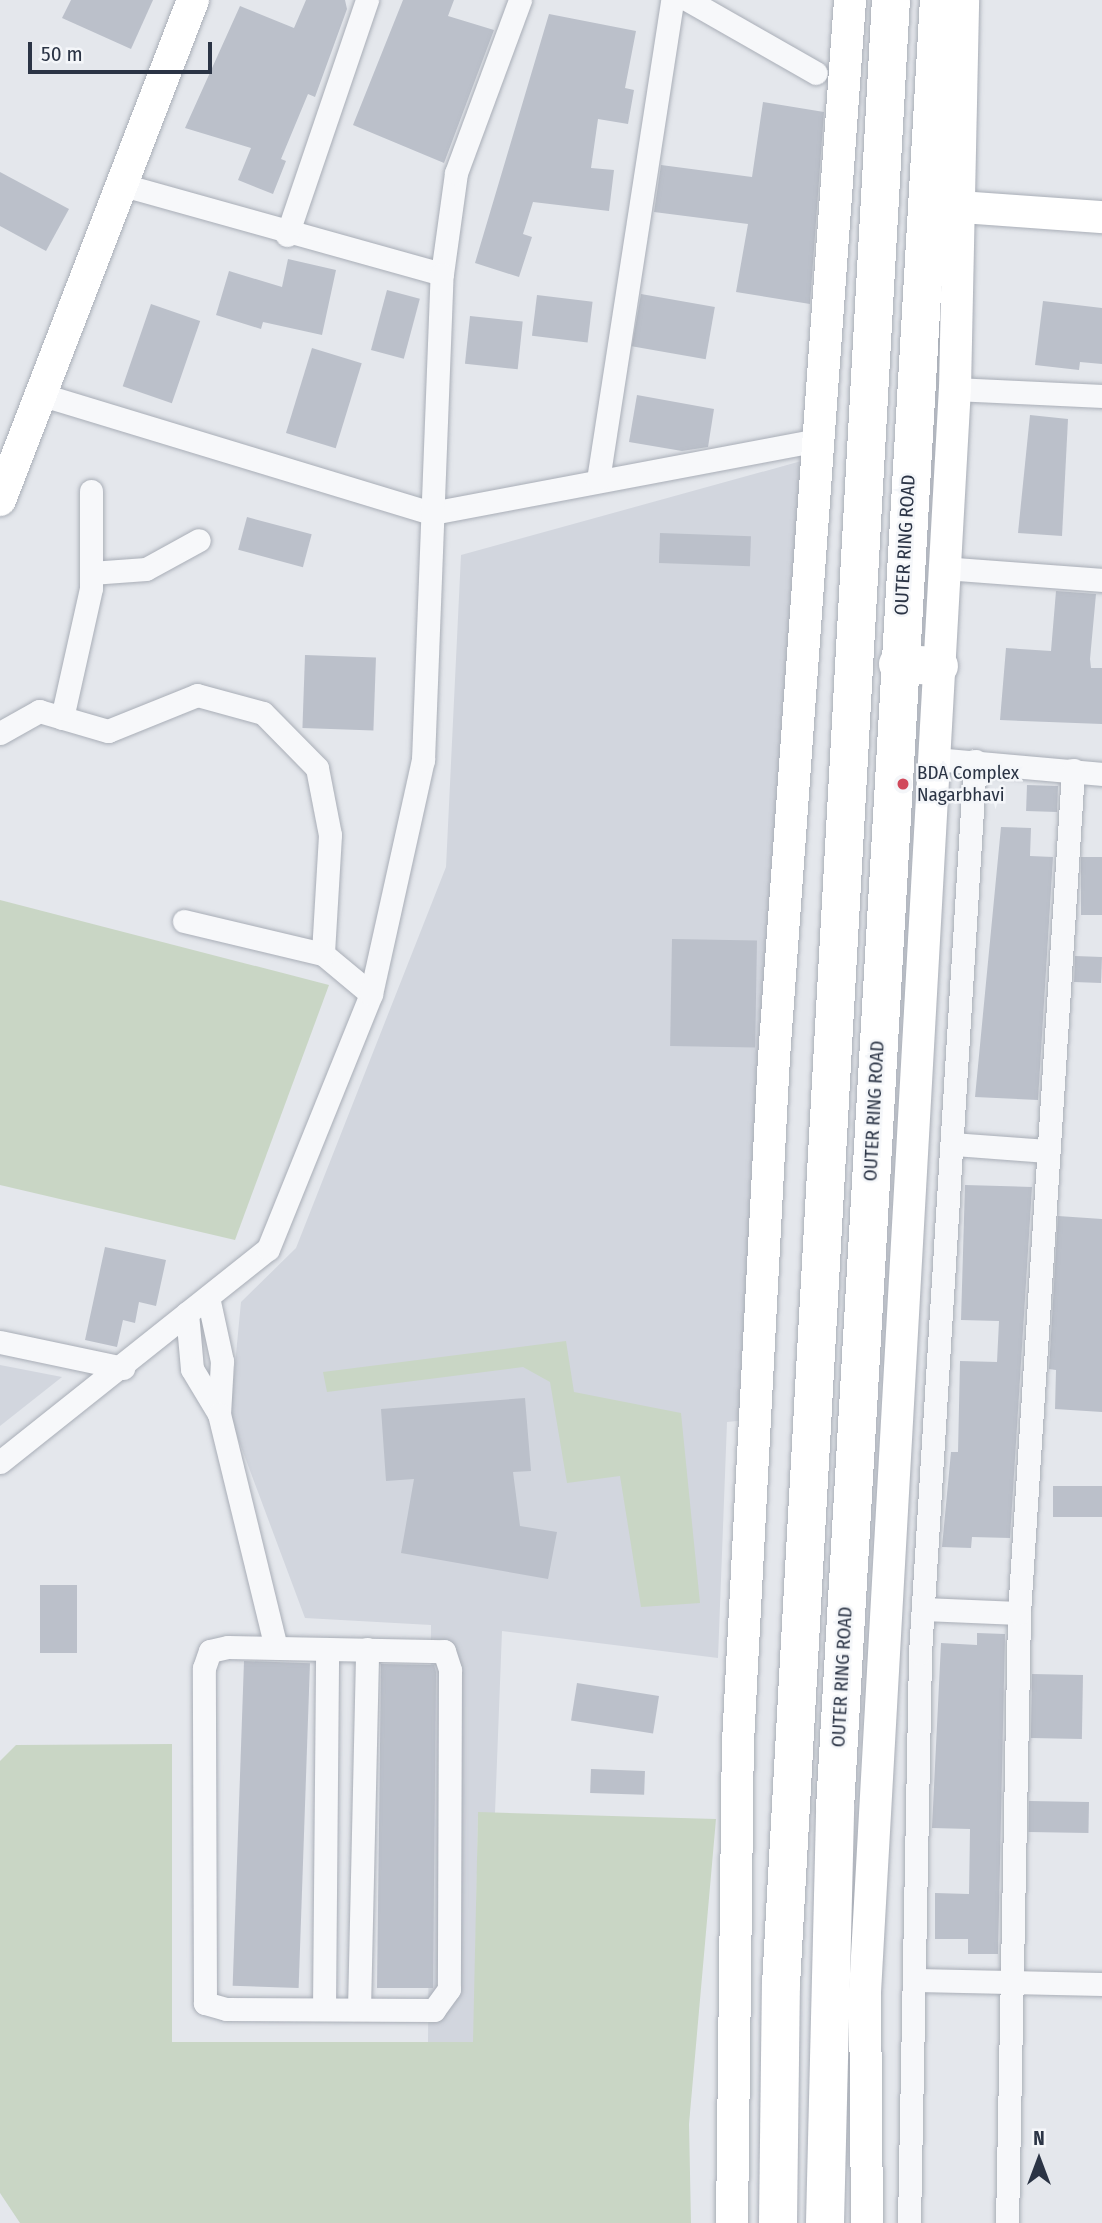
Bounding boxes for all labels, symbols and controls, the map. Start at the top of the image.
scale bar [32,28,215,72]
text: 50 m [41,41,83,67]
street label: OUTER RING ROAD [890,474,920,616]
place label: BDA Complex Nagarbhavi [917,762,1019,806]
marker: BDA Complex Nagarbhavi [895,776,911,792]
street label: OUTER RING ROAD [859,1040,889,1182]
street label: OUTER RING ROAD [827,1606,857,1748]
north arrow [1004,2125,1074,2195]
text: N [1033,2127,1045,2150]

